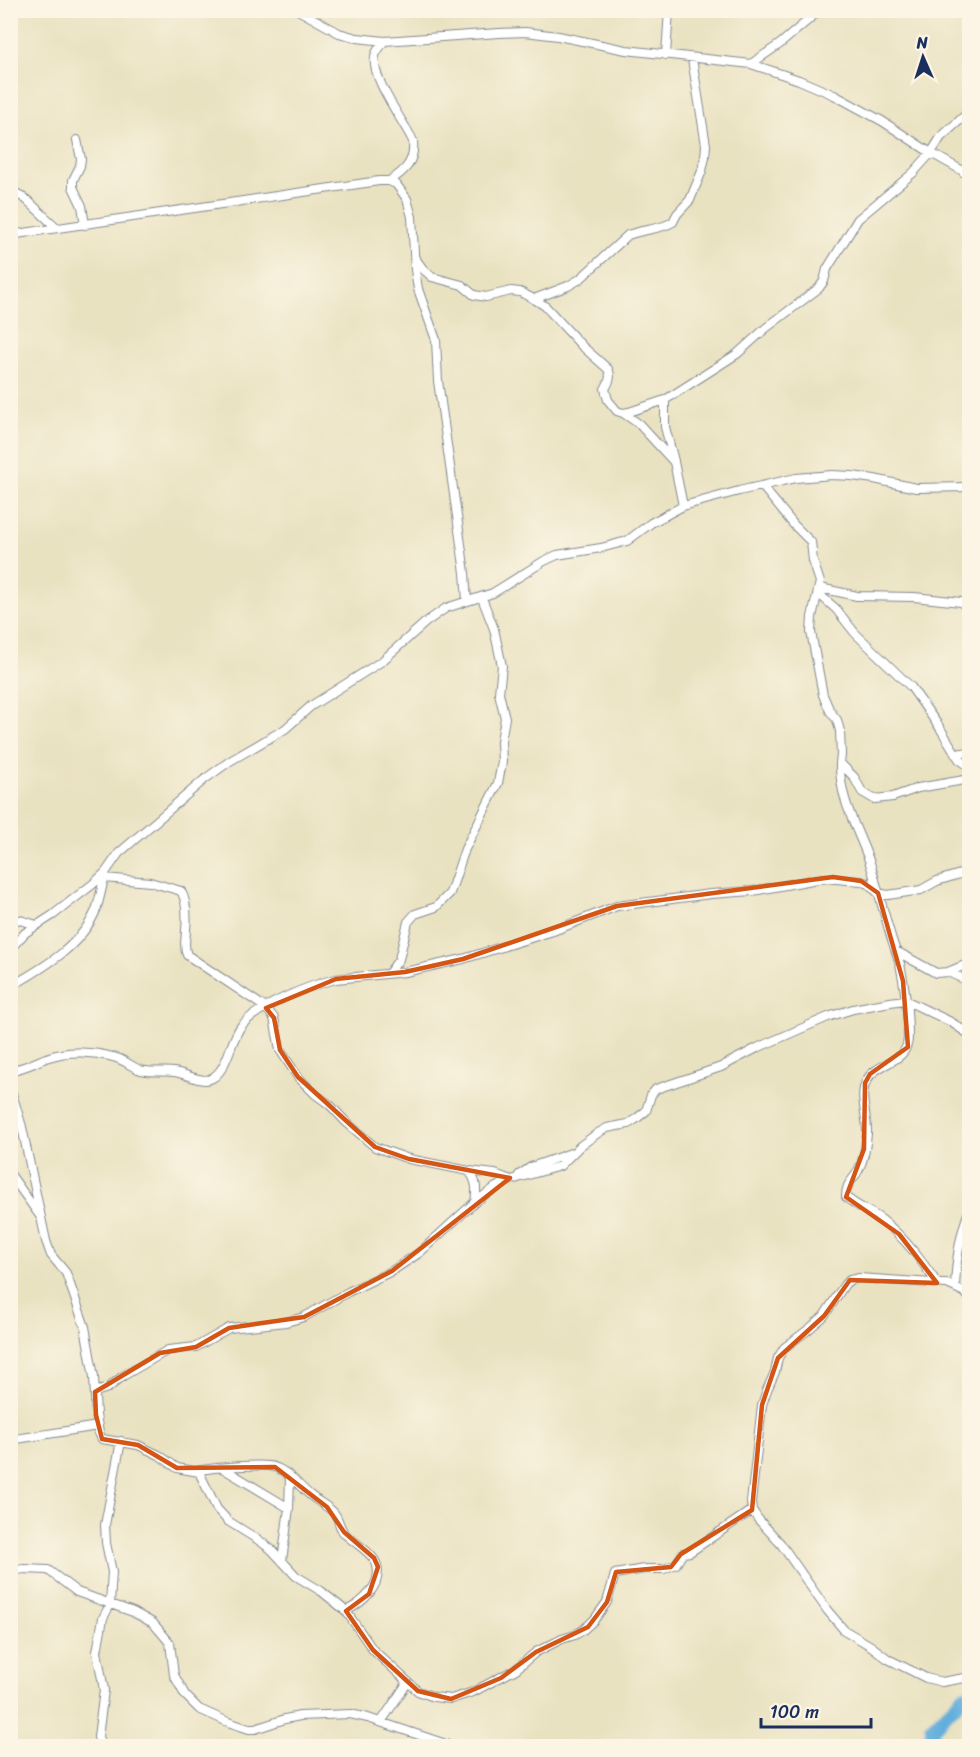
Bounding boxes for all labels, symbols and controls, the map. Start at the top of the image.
north arrow [893,27,953,87]
text: N [915,28,929,57]
scale bar [761,1691,870,1729]
text: 100 m [770,1696,819,1728]

